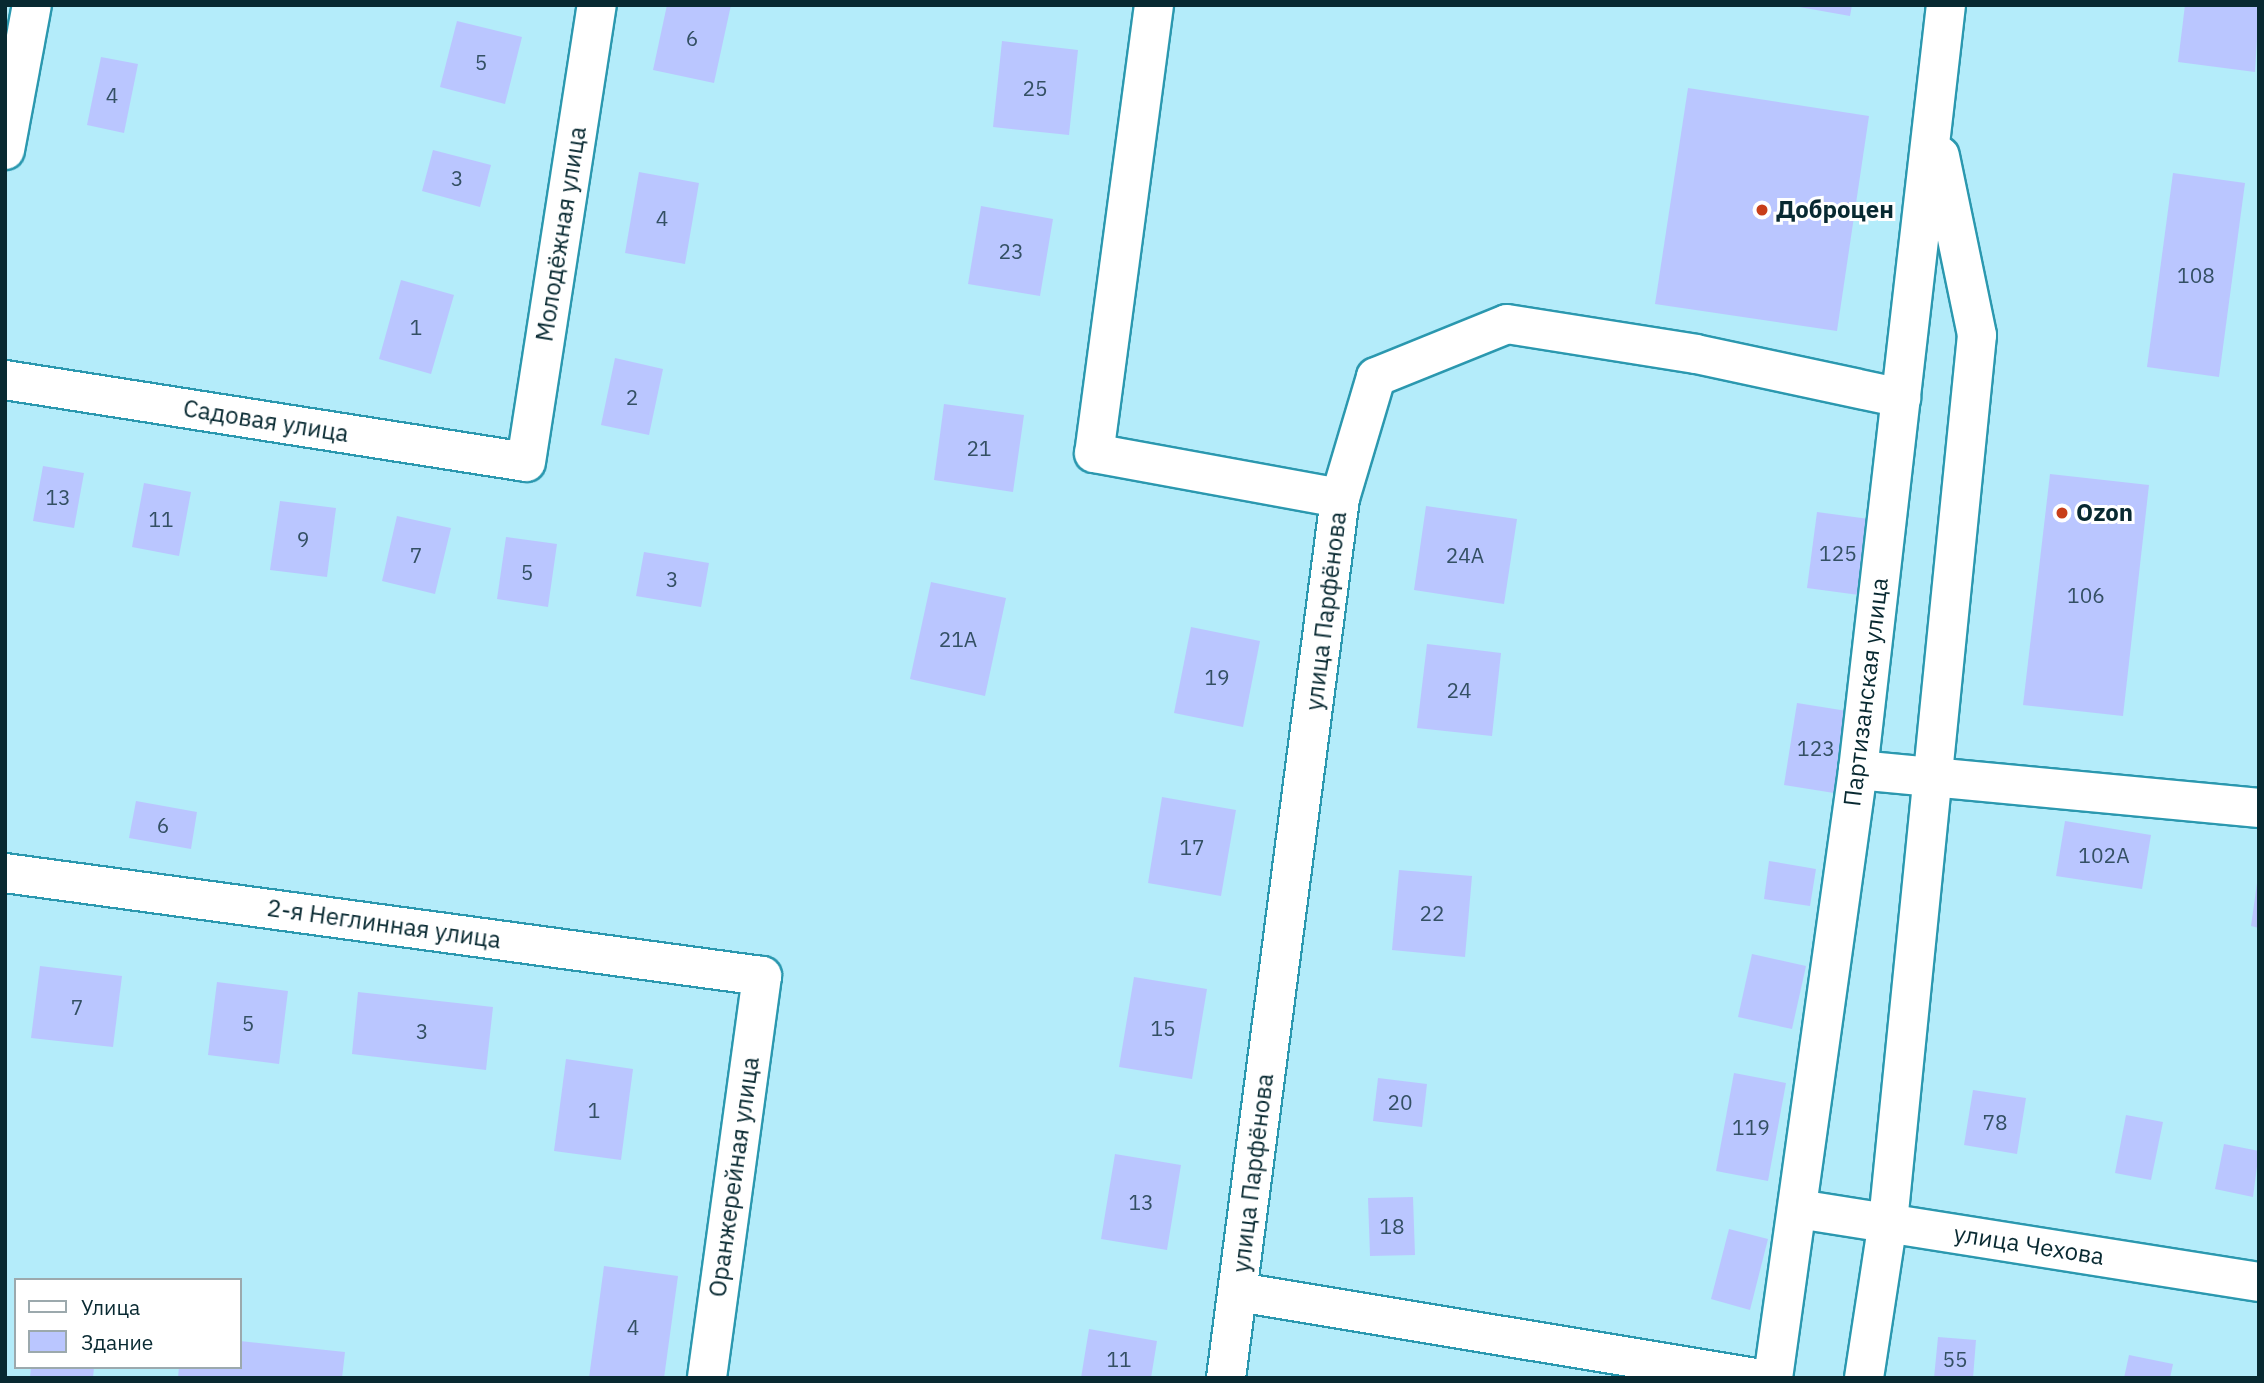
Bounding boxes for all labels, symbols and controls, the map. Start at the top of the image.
house number: 6 [686,25,698,51]
house number: 5 [475,49,487,75]
house number: 25 [1022,75,1048,101]
house number: 4 [106,82,118,108]
street label: Молодёжная улица [530,124,592,344]
house number: 3 [451,165,463,191]
place label: Доброцен [1776,196,1894,224]
marker: Доброцен [1754,202,1770,218]
house number: 4 [656,205,668,231]
house number: 23 [998,238,1024,264]
house number: 108 [2177,262,2215,288]
house number: 1 [410,314,422,340]
house number: 2 [626,384,638,410]
street label: Садовая улица [181,394,351,448]
house number: 21 [966,435,992,461]
house number: 13 [45,484,71,510]
place label: Ozon [2076,499,2133,527]
marker: Ozon [2054,505,2070,521]
house number: 11 [148,506,174,532]
street label: улица Парфёнова [1299,510,1353,712]
house number: 9 [297,526,309,552]
house number: 125 [1819,540,1857,566]
house number: 7 [410,542,422,568]
house number: 24А [1446,542,1484,568]
house number: 5 [521,559,533,585]
house number: 3 [666,566,678,592]
street label: Партизанская улица [1838,576,1894,808]
house number: 106 [2067,582,2105,608]
house number: 21А [939,626,977,652]
house number: 19 [1204,664,1230,690]
house number: 24 [1446,677,1472,703]
house number: 123 [1797,735,1835,761]
house number: 6 [157,812,169,838]
house number: 17 [1179,834,1205,860]
house number: 102А [2078,842,2130,868]
street label: 2-я Неглинная улица [265,893,503,955]
house number: 22 [1419,900,1445,926]
house number: 7 [71,994,83,1020]
house number: 5 [242,1010,254,1036]
house number: 15 [1150,1015,1176,1041]
house number: 3 [416,1018,428,1044]
street label: Оранжерейная улица [703,1055,765,1299]
street label: улица Парфёнова [1226,1072,1280,1274]
house number: 20 [1387,1089,1413,1115]
house number: 1 [588,1097,600,1123]
house number: 78 [1982,1109,2008,1135]
house number: 119 [1732,1114,1770,1140]
house number: 13 [1128,1189,1154,1215]
house number: 18 [1379,1213,1405,1239]
street label: улица Чехова [1952,1219,2106,1271]
legend [14,1278,242,1369]
text: Улица [81,1293,140,1321]
house number: 4 [627,1314,639,1340]
text: Здание [81,1328,153,1356]
house number: 11 [1106,1346,1132,1372]
house number: 55 [1942,1346,1968,1372]

